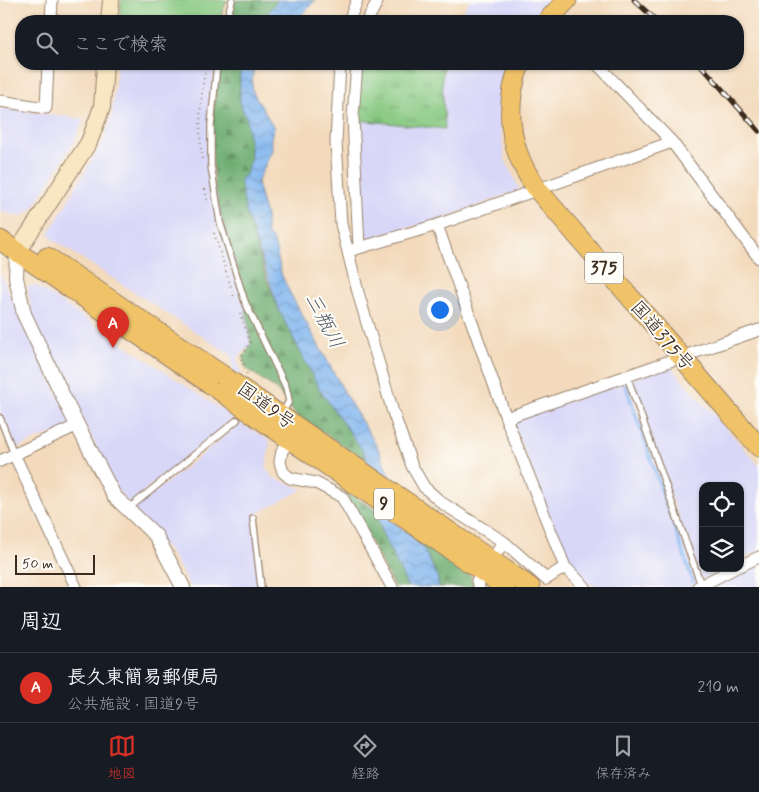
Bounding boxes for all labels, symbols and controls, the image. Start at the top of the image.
search box [15,15,744,70]
icon: search [33,29,61,57]
text: ここで検索 [73,32,168,57]
road number: 375 [585,252,623,284]
water label: 三瓶川 [298,288,350,354]
street label: 国道375号 [624,295,700,377]
your location [427,297,453,323]
pin: A [97,307,129,348]
street label: 国道9号 [232,376,300,436]
map controls [699,482,744,572]
button: locate [699,482,744,527]
road number: 9 [374,488,394,520]
button: layers [699,527,744,572]
scale bar [15,552,95,575]
text: 50 m [22,555,53,573]
text: 周辺 [20,608,62,636]
text: 長久東簡易郵便局 [67,665,219,690]
text: A [31,677,41,698]
text: 210 m [698,677,739,698]
text: 公共施設 · 国道9号 [67,694,199,715]
tab: 地図 [108,732,136,783]
tab: 経路 [351,732,379,783]
tab: 保存済み [595,732,651,783]

